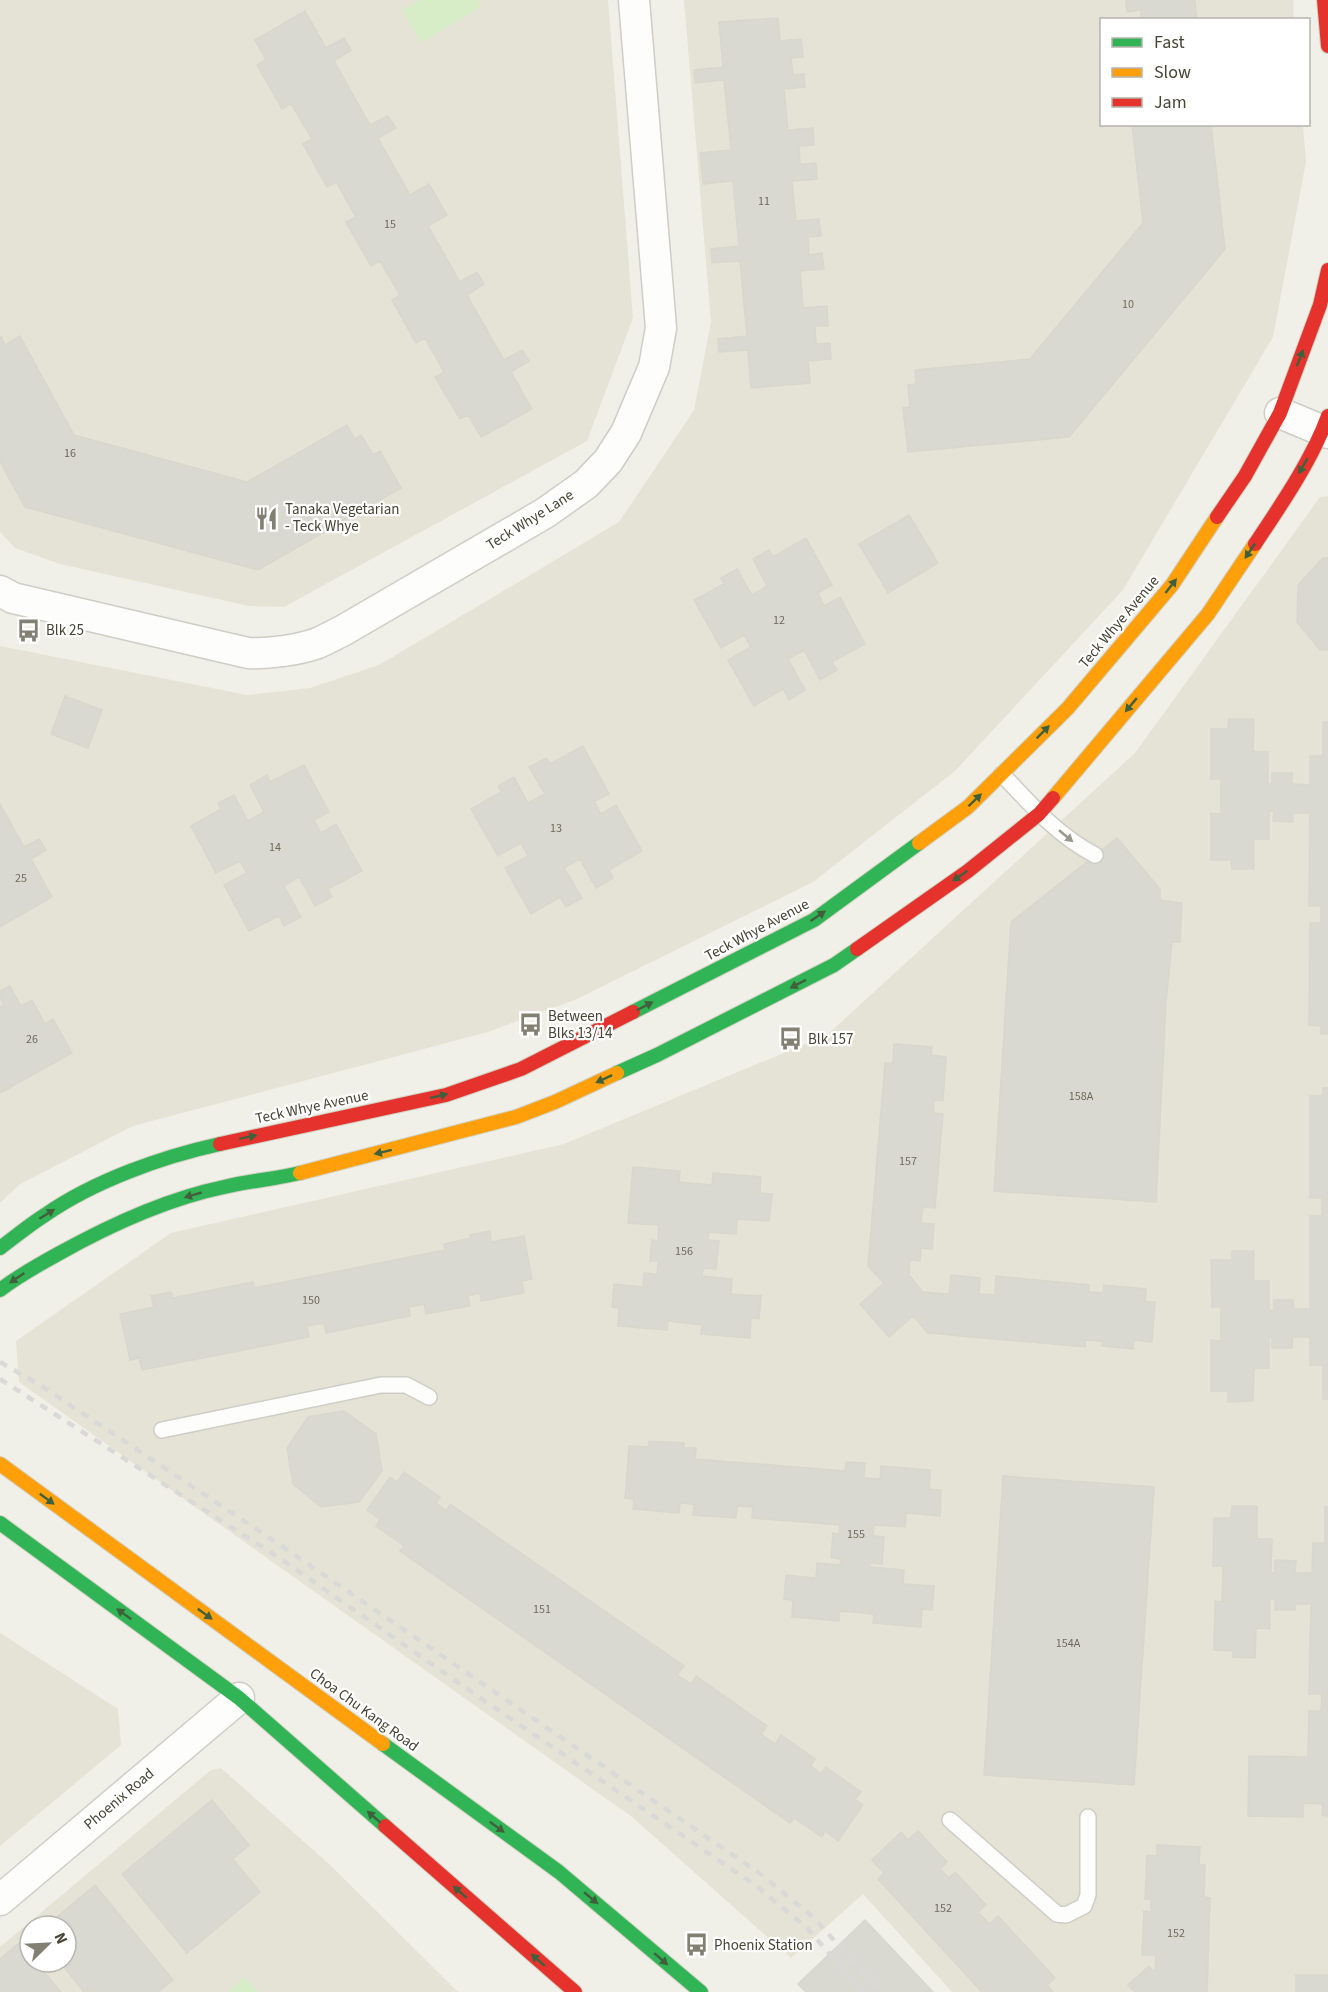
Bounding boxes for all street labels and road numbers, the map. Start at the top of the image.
street label: Teck Whye Lane [482,485,578,555]
street label: Teck Whye Avenue [1074,571,1164,673]
street label: Teck Whye Avenue [701,894,813,966]
street label: Teck Whye Avenue [253,1085,371,1129]
street label: Choa Chu Kang Road [305,1663,423,1757]
street label: Phoenix Road [79,1763,159,1835]

